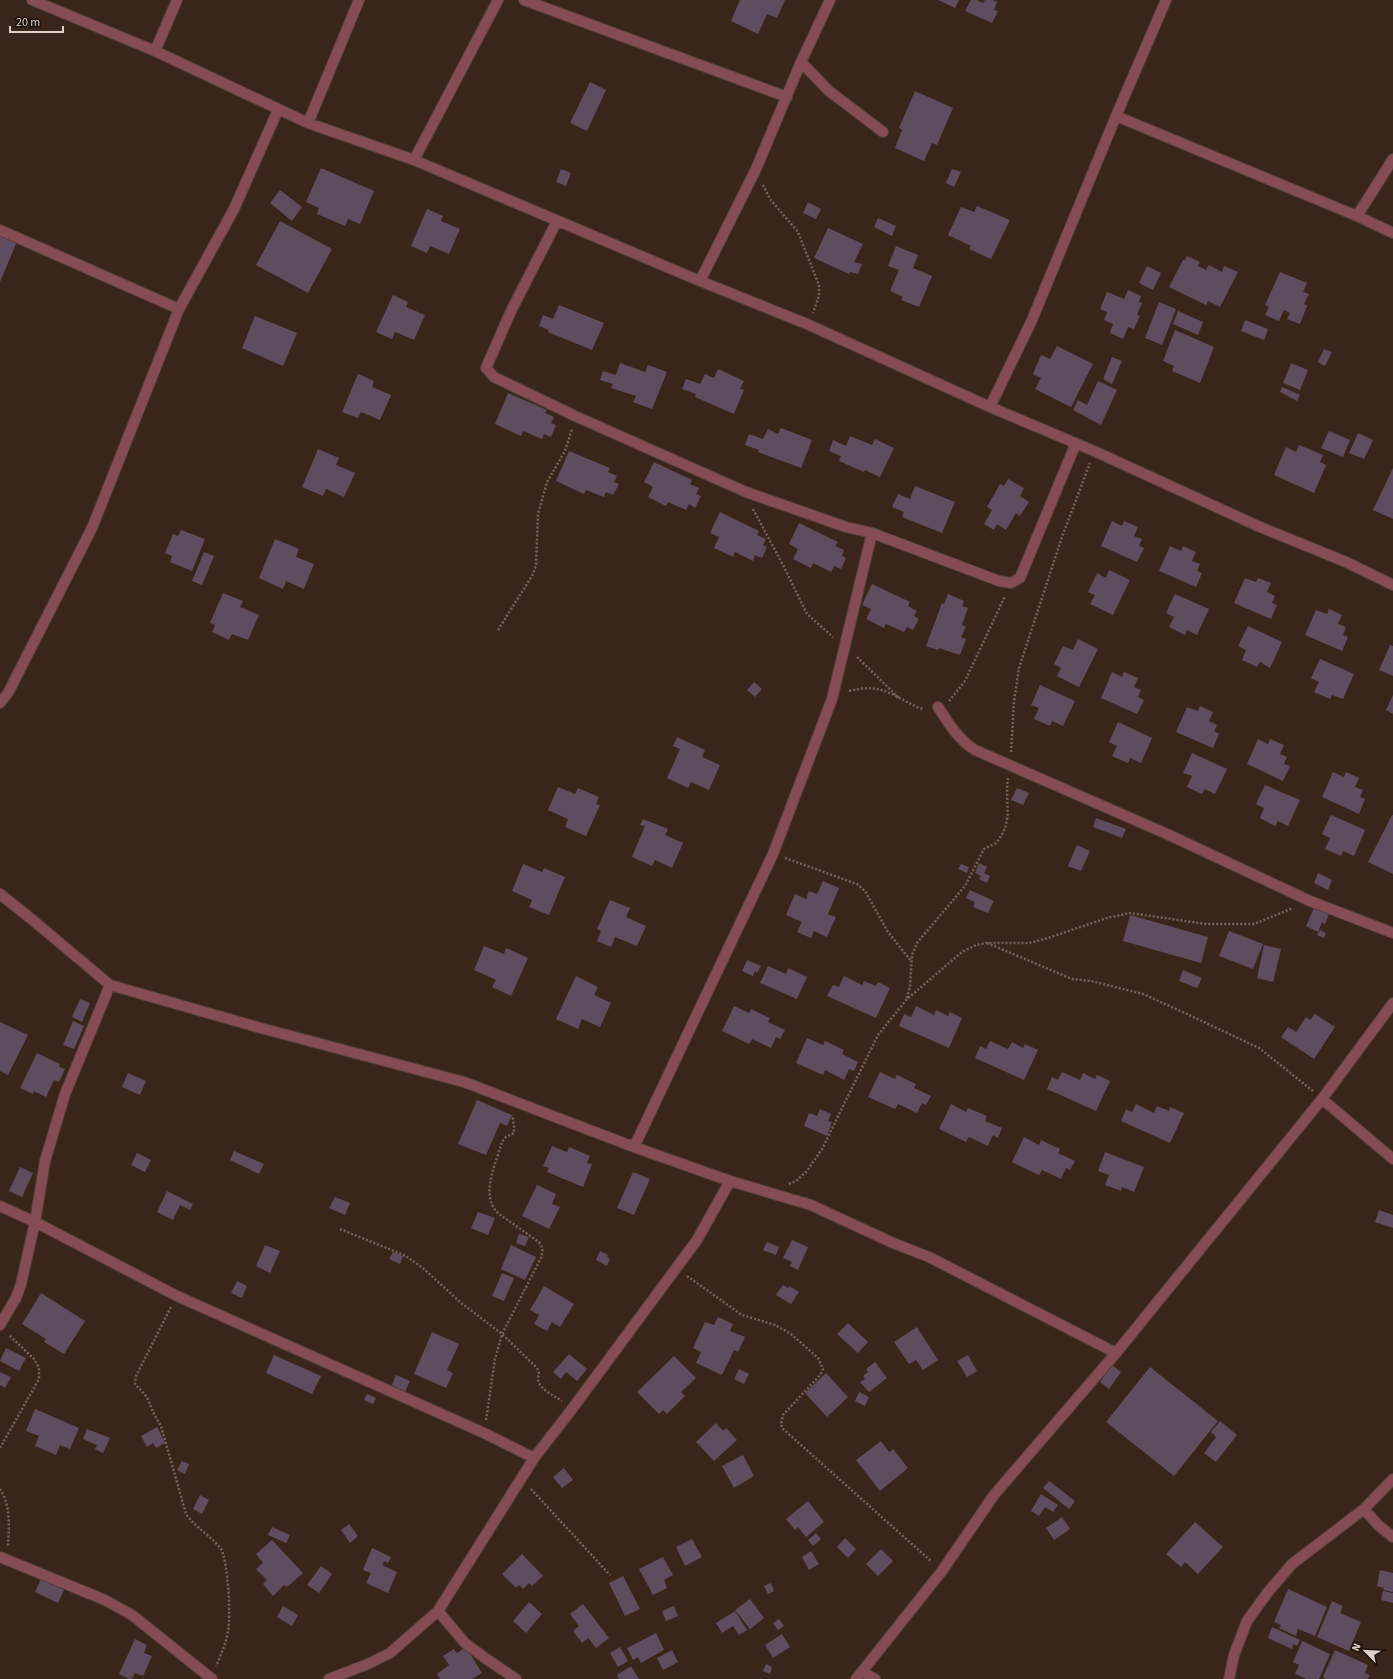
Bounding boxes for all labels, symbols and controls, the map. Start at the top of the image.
scale bar [10,8,63,34]
text: 20 m [16,14,40,31]
north arrow [1345,1631,1385,1671]
text: N [1348,1641,1365,1654]

